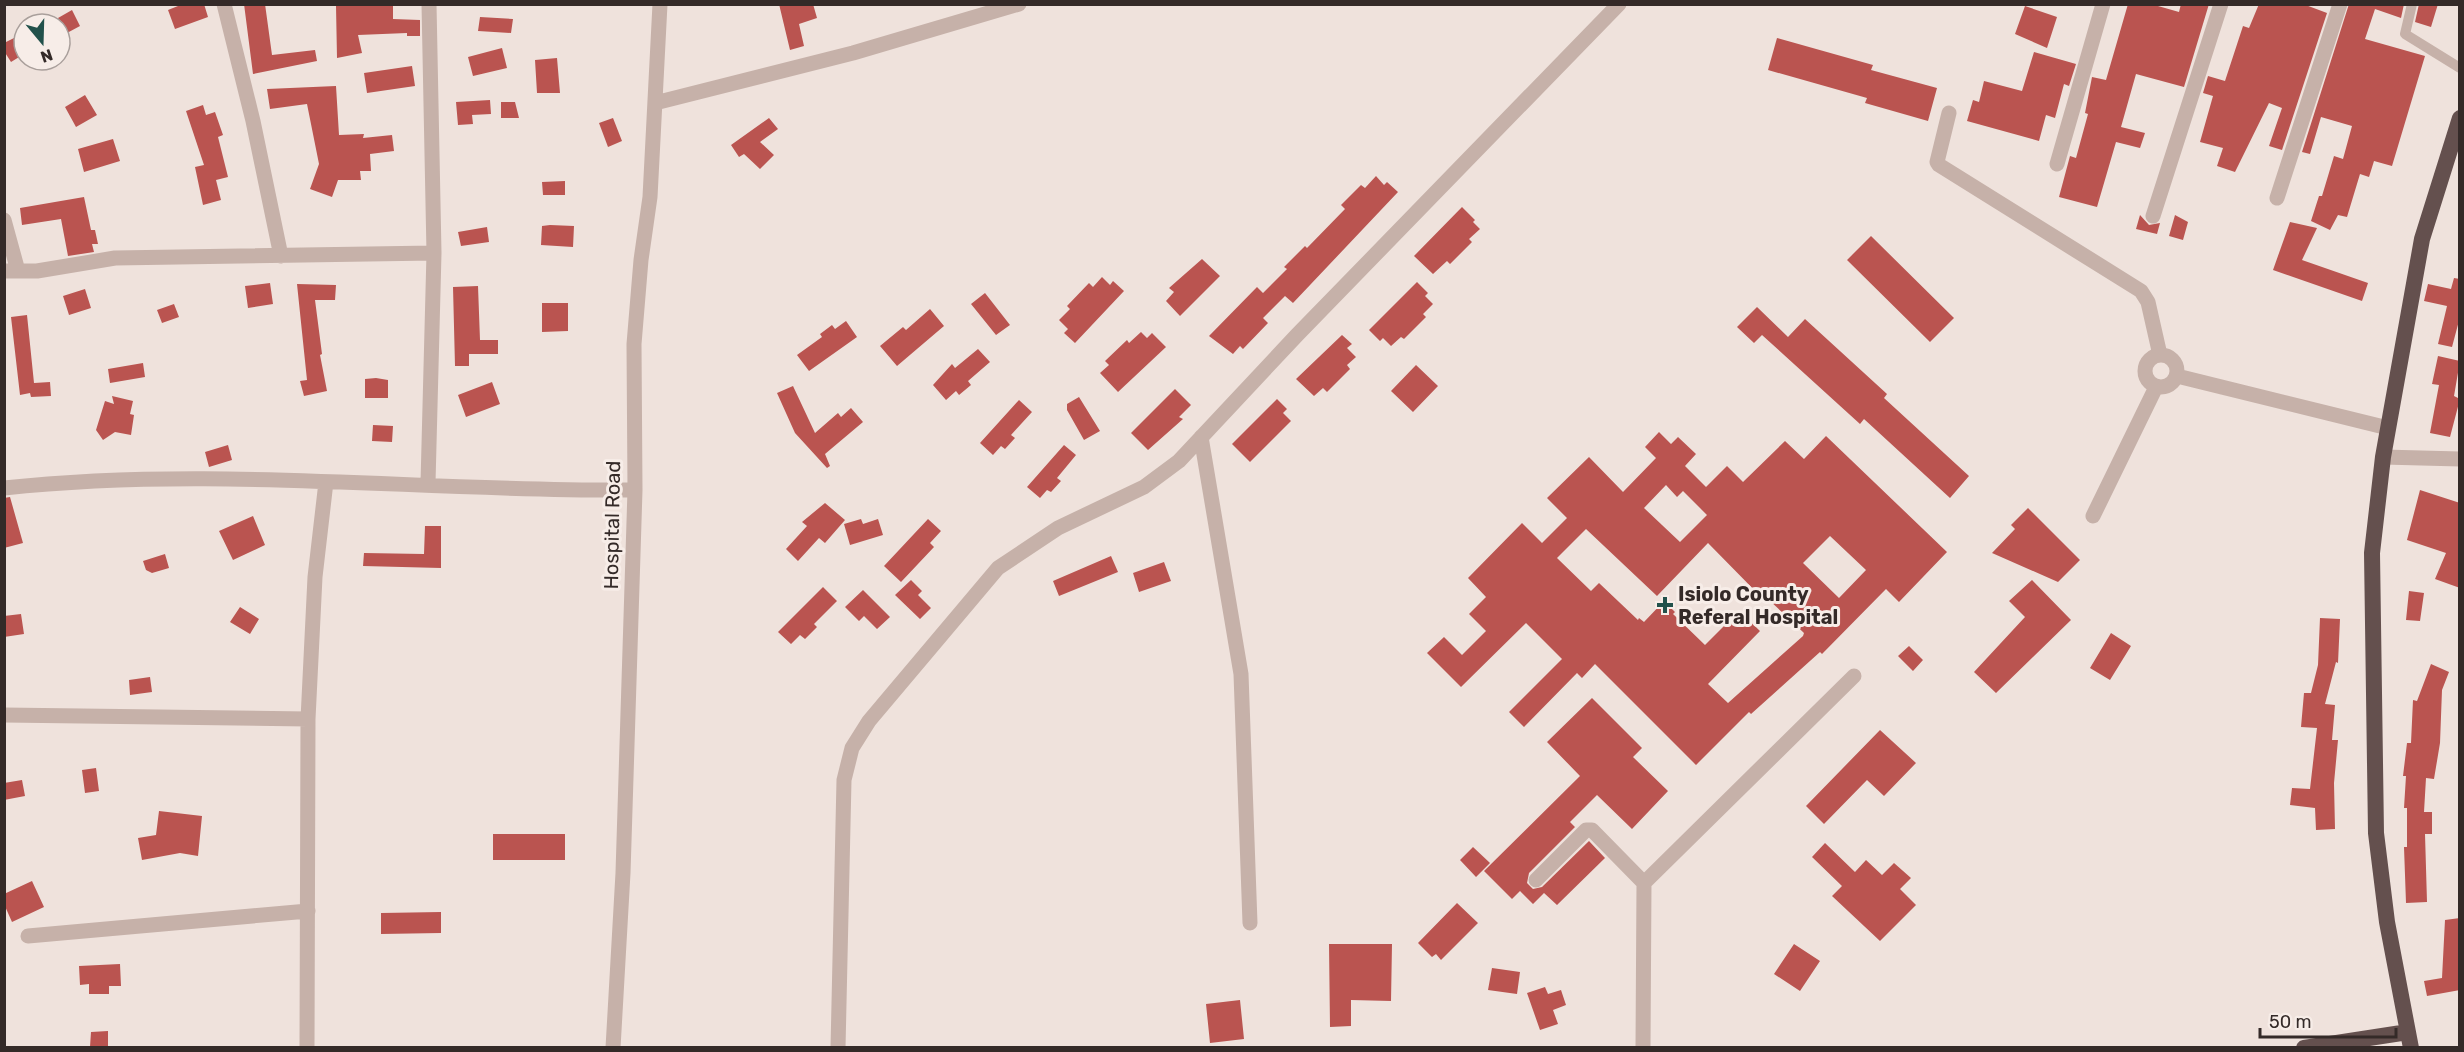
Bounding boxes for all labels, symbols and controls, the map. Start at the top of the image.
north arrow [12,12,72,72]
text: N [38,45,55,67]
street label: Hospital Road [599,460,625,590]
place label: Isiolo County Referal Hospital [1678,582,1838,629]
marker: Isiolo County Referal Hospital [1656,596,1674,614]
scale bar [2260,1001,2396,1039]
text: 50 m [2269,1011,2312,1033]

